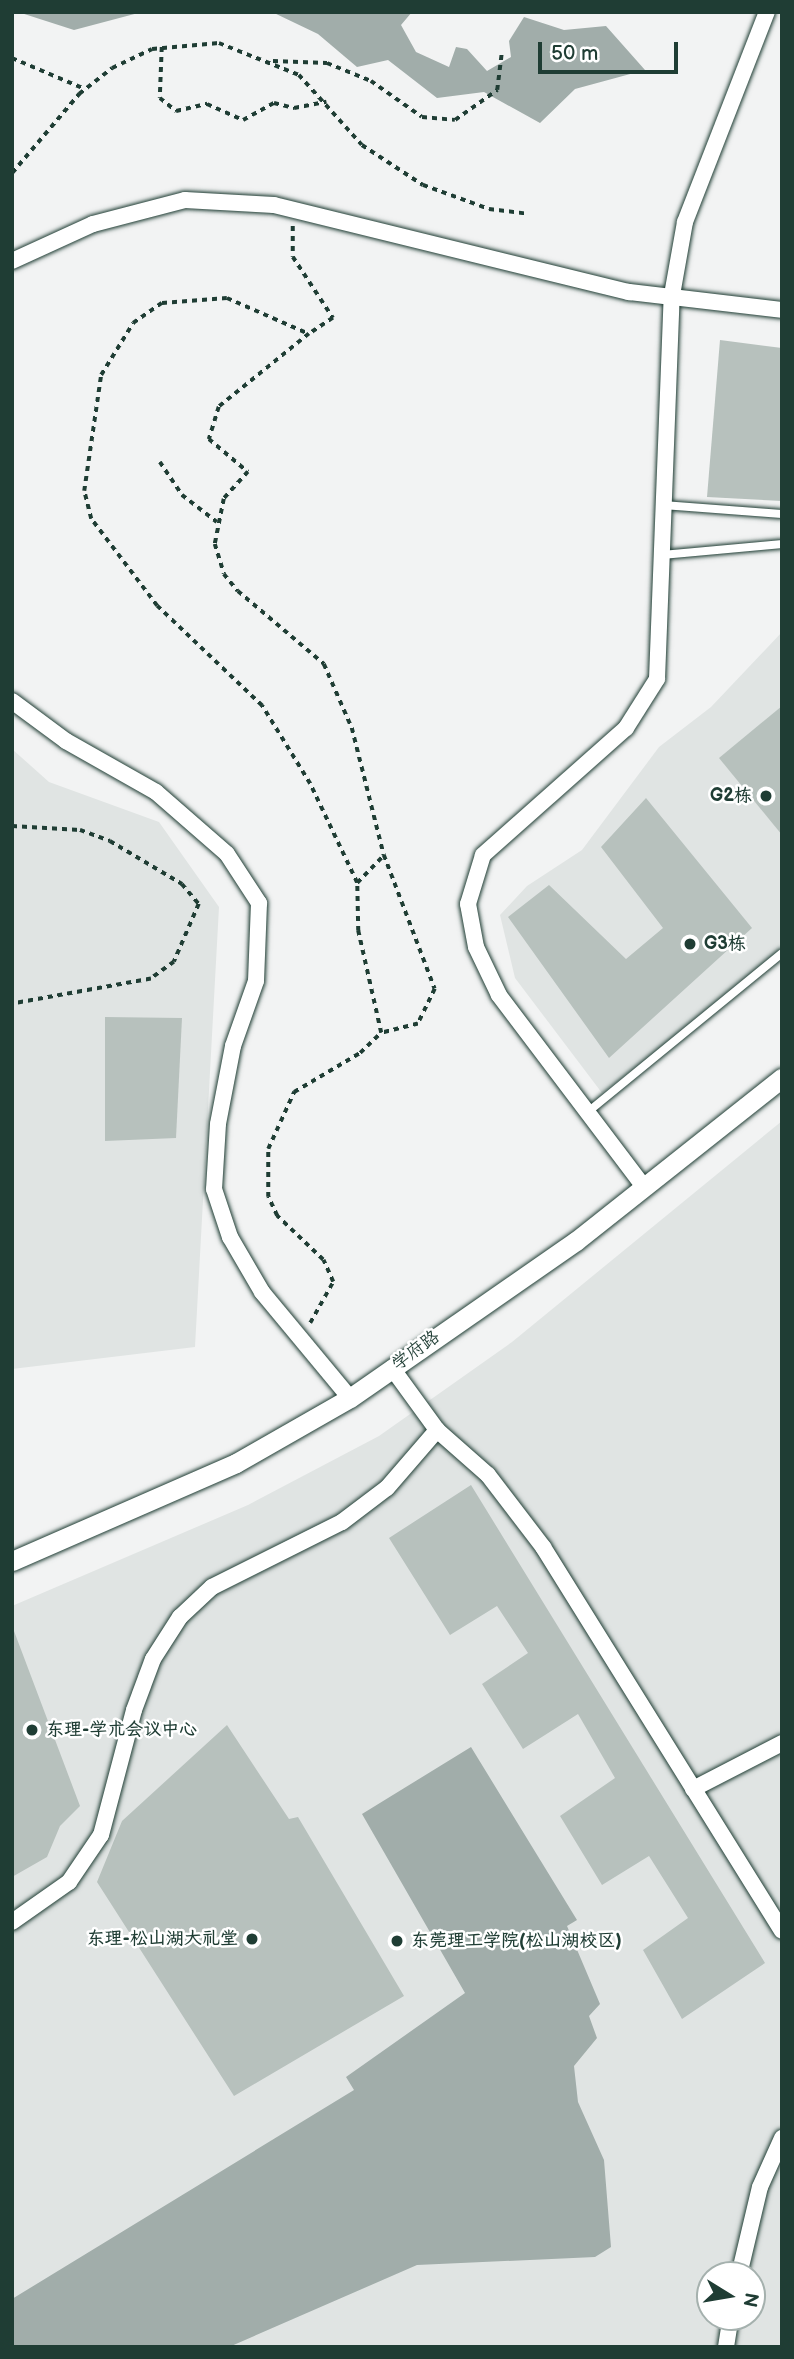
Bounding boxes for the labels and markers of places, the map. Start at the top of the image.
place label: G2栋 [710,785,752,807]
marker: G2栋 [758,788,774,804]
place label: G3栋 [704,933,746,955]
marker: G3栋 [682,936,698,952]
place label: 东理-学术会议中心 [46,1719,197,1741]
marker: 东理-学术会议中心 [24,1722,40,1738]
place label: 东理-松山湖大礼堂 [87,1928,238,1950]
place label: 东莞理工学院(松山湖校区) [411,1930,622,1952]
marker: 东理-松山湖大礼堂 [244,1931,260,1947]
marker: 东莞理工学院(松山湖校区) [389,1933,405,1949]

